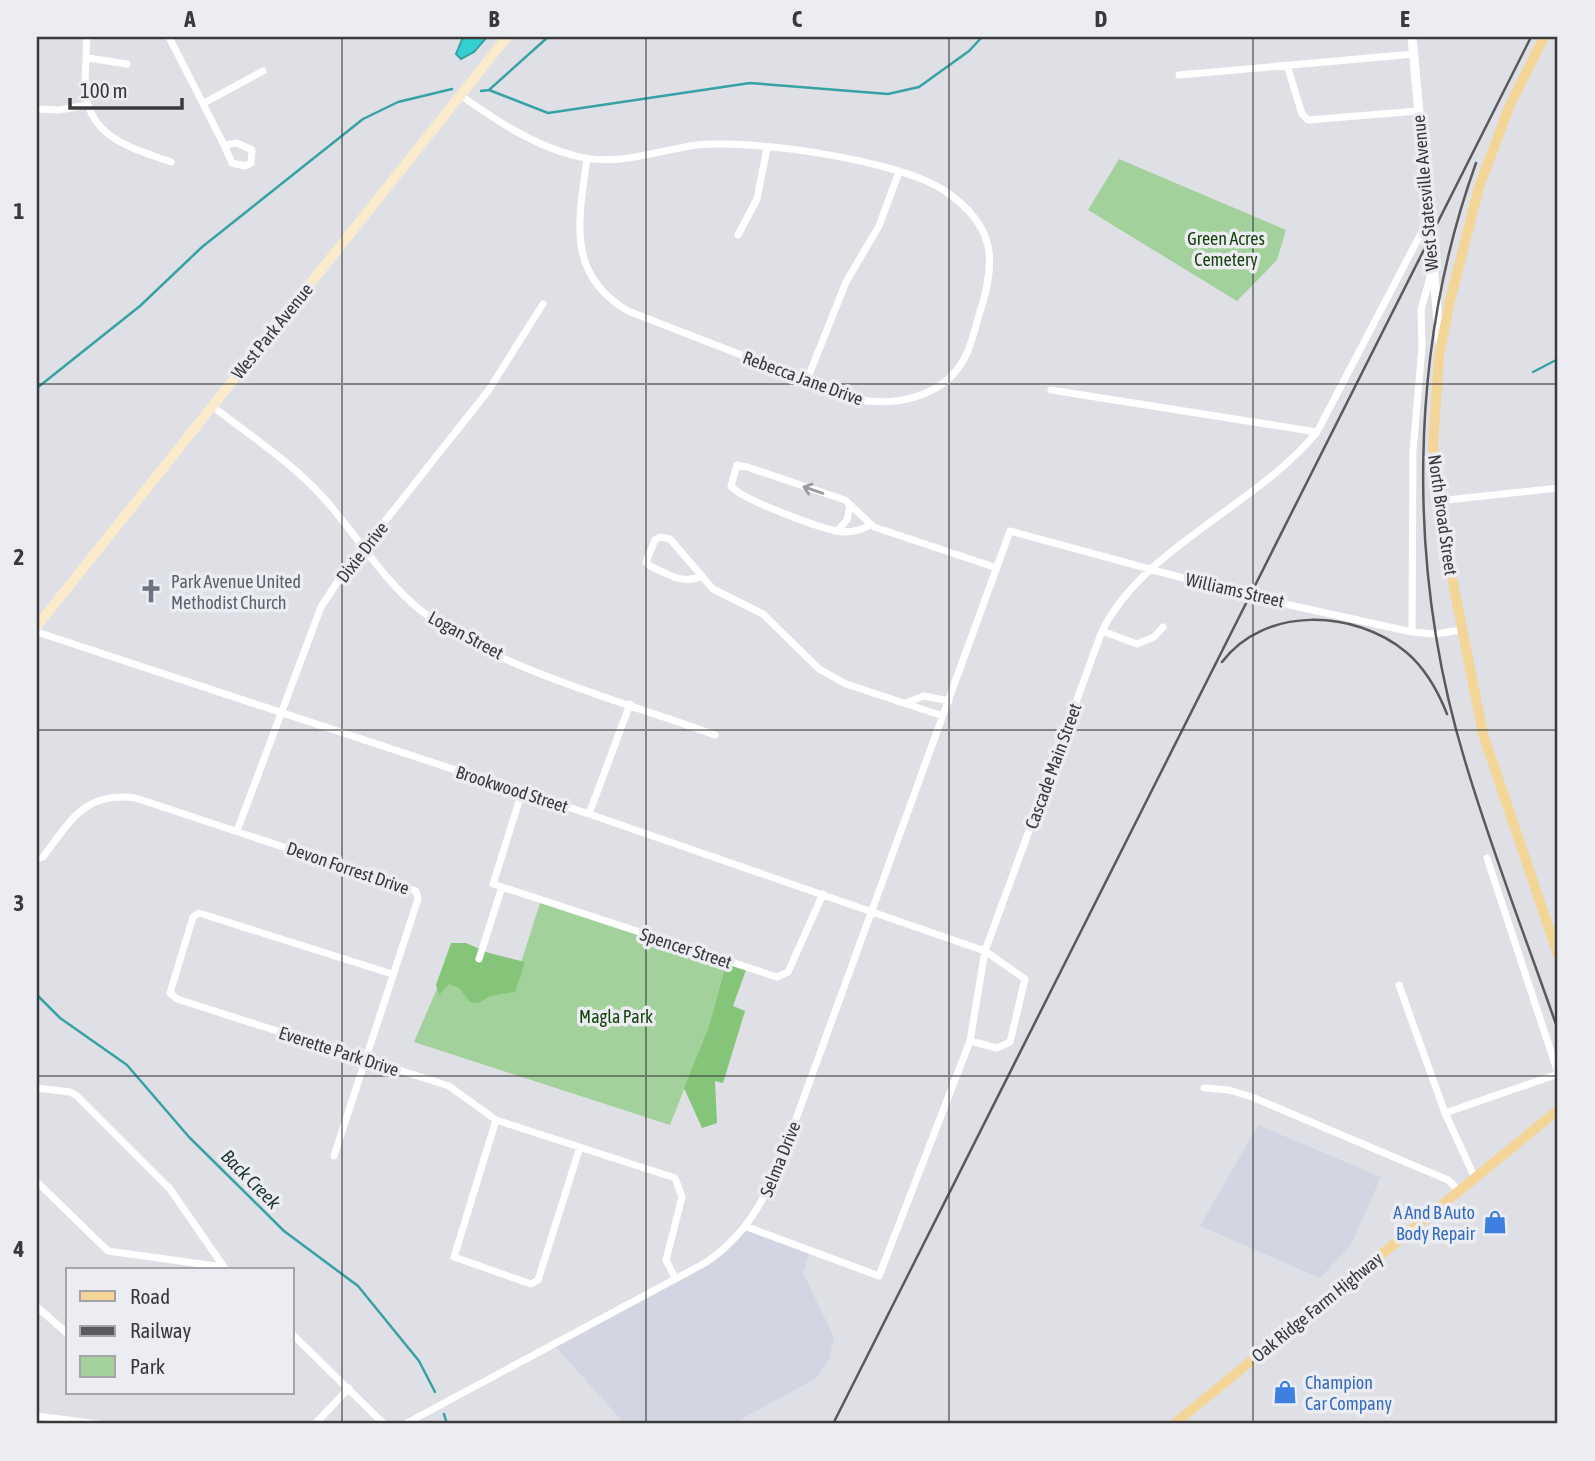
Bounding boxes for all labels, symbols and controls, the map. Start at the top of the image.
text: A [183,6,196,32]
text: B [489,6,500,32]
text: C [792,6,803,32]
text: D [1095,6,1108,32]
text: E [1400,6,1410,32]
scale bar [70,66,182,110]
text: 100 m [80,78,128,102]
street label: West Statesville Avenue [1408,114,1442,272]
text: 1 [14,198,25,224]
park label: Green Acres Cemetery [1187,228,1265,270]
street label: West Park Avenue [227,279,317,383]
street label: Rebecca Jane Drive [740,347,866,409]
street label: North Broad Street [1424,453,1462,577]
one-way arrow [803,483,825,495]
street label: Dixie Drive [332,517,392,587]
text: 2 [14,544,24,570]
street label: Williams Street [1184,568,1286,612]
place label: Park Avenue United Methodist Church [171,571,301,613]
church icon: Park Avenue United Methodist Church [137,577,165,605]
street label: Logan Street [425,607,507,663]
street label: Cascade Main Street [1021,700,1085,832]
street label: Brookwood Street [453,761,571,817]
street label: Devon Forrest Drive [284,837,412,899]
text: 3 [14,890,24,916]
street label: Spencer Street [638,923,734,973]
park label: Magla Park [579,1006,653,1027]
street label: Everette Park Drive [276,1022,402,1080]
street label: Selma Drive [755,1118,805,1200]
water label: Back Creek [217,1145,286,1214]
place label: A And B Auto Body Repair [1393,1202,1476,1244]
shop icon: A And B Auto Body Repair [1481,1208,1509,1236]
text: 4 [13,1236,25,1262]
street label: Oak Ridge Farm Highway [1247,1248,1387,1366]
legend [66,1268,294,1394]
text: Road [130,1284,170,1308]
text: Railway [130,1318,192,1342]
text: Park [130,1354,165,1378]
place label: Champion Car Company [1305,1372,1392,1414]
shop icon: Champion Car Company [1271,1378,1299,1406]

